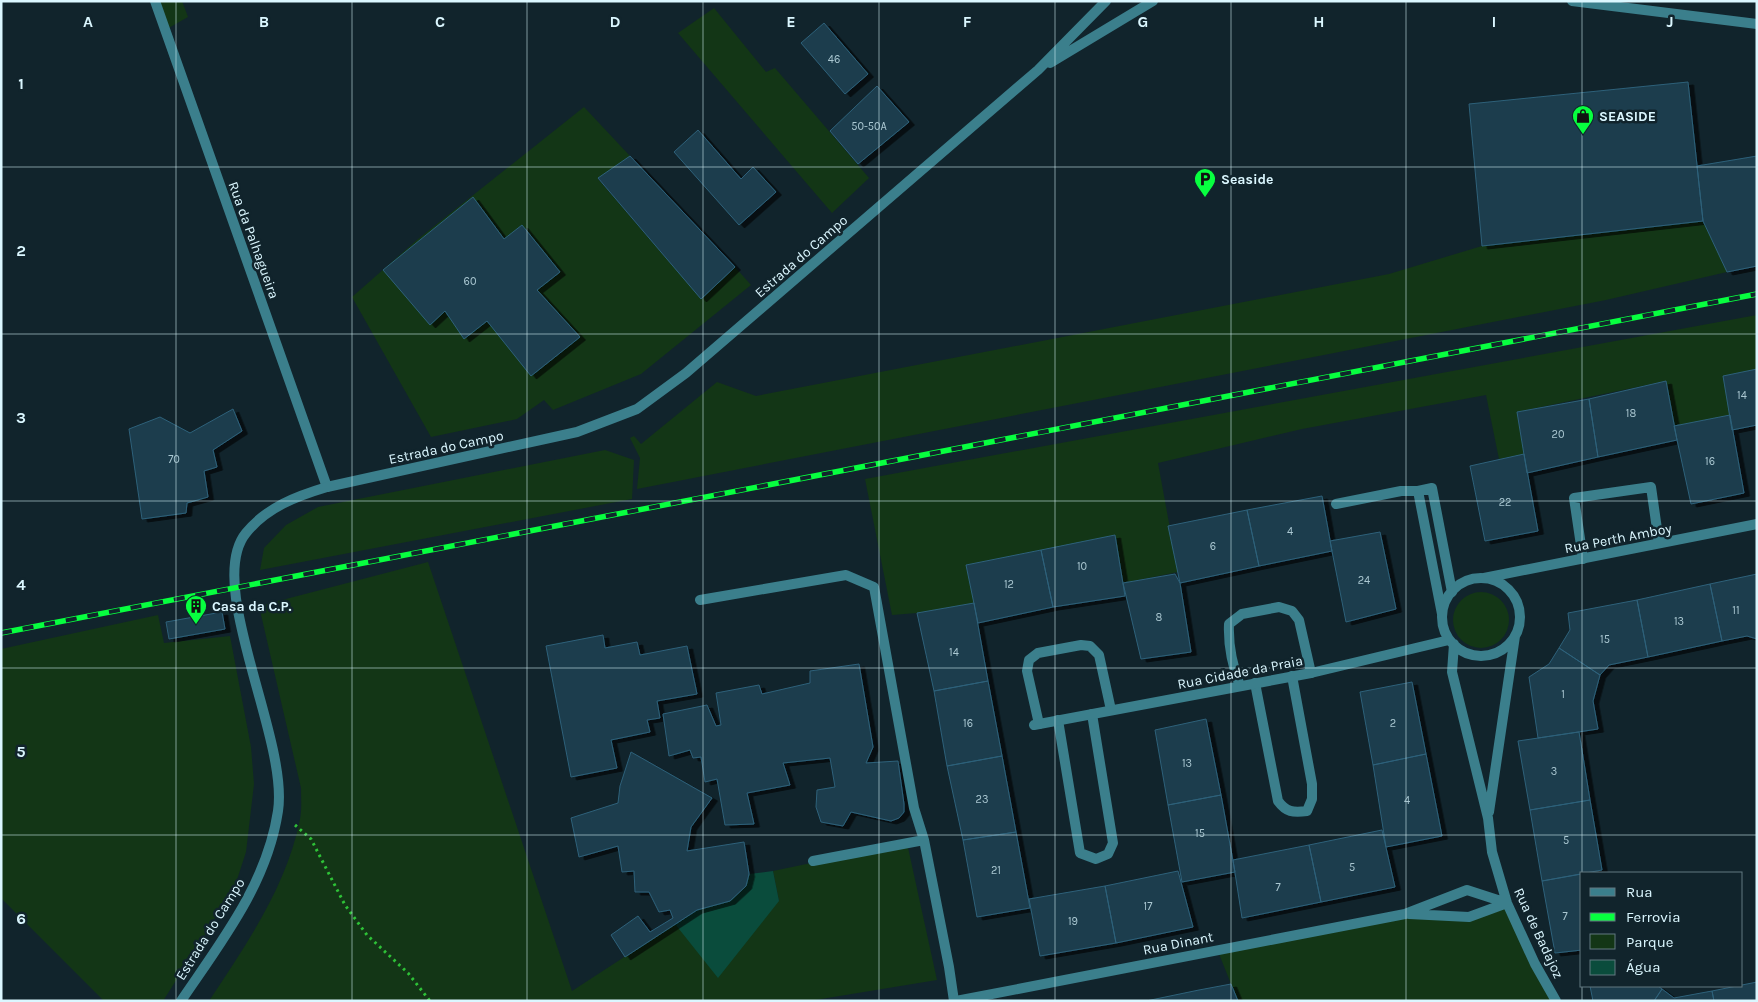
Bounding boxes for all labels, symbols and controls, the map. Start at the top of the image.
text: A [83,12,93,31]
text: B [259,12,269,31]
text: C [435,12,445,31]
text: D [610,12,621,31]
text: E [786,12,796,31]
text: F [963,12,972,31]
text: G [1138,12,1148,31]
text: H [1313,12,1325,31]
text: I [1492,12,1496,31]
text: J [1666,12,1674,31]
house number: 46 [828,53,840,66]
text: 1 [18,74,24,93]
shop icon: SEASIDE [1571,104,1595,135]
place label: SEASIDE [1599,108,1656,125]
house number: 50-50A [851,120,887,133]
parking icon: Seaside [1193,167,1217,198]
place label: Seaside [1221,171,1274,188]
street label: Rua da Palhagueira [224,179,283,301]
street label: Estrada do Campo [752,212,851,301]
text: 2 [16,241,26,260]
house number: 60 [464,275,476,288]
house number: 14 [1737,389,1747,402]
house number: 18 [1626,407,1636,420]
text: 3 [16,408,26,427]
street label: Estrada do Campo [387,427,505,468]
house number: 20 [1552,428,1564,441]
house number: 70 [168,453,180,466]
house number: 16 [1705,455,1715,468]
house number: 22 [1499,496,1511,509]
street label: Rua Perth Amboy [1563,520,1674,557]
house number: 4 [1287,525,1293,538]
house number: 6 [1210,540,1216,553]
house number: 10 [1077,560,1087,573]
house number: 24 [1358,574,1370,587]
text: 4 [16,575,26,594]
house number: 12 [1004,578,1014,591]
building icon: Casa da C.P. [184,594,208,625]
place label: Casa da C.P. [212,598,292,615]
house number: 11 [1732,604,1740,617]
house number: 8 [1156,611,1163,624]
house number: 13 [1674,615,1684,628]
house number: 15 [1600,633,1610,646]
house number: 14 [949,646,959,659]
street label: Rua Cidade da Praia [1176,652,1304,693]
house number: 1 [1561,688,1565,701]
house number: 16 [963,717,973,730]
house number: 2 [1390,717,1396,730]
text: 5 [16,742,26,761]
house number: 13 [1182,757,1192,770]
house number: 3 [1551,765,1557,778]
house number: 23 [976,793,988,806]
house number: 4 [1404,794,1410,807]
house number: 15 [1195,827,1205,840]
house number: 5 [1563,834,1569,847]
house number: 5 [1349,861,1355,874]
house number: 21 [991,864,1001,877]
legend [1580,872,1743,987]
street label: Estrada do Campo [172,875,249,983]
house number: 7 [1275,881,1281,894]
text: Rua [1626,883,1653,901]
street label: Rua de Badajoz [1510,885,1567,981]
house number: 17 [1144,900,1152,913]
text: Ferrovia [1626,908,1680,926]
text: 6 [16,909,26,928]
house number: 7 [1562,910,1568,923]
house number: 19 [1068,915,1078,928]
street label: Rua Dinant [1141,928,1215,959]
text: Parque [1626,933,1674,951]
text: Água [1626,958,1660,976]

